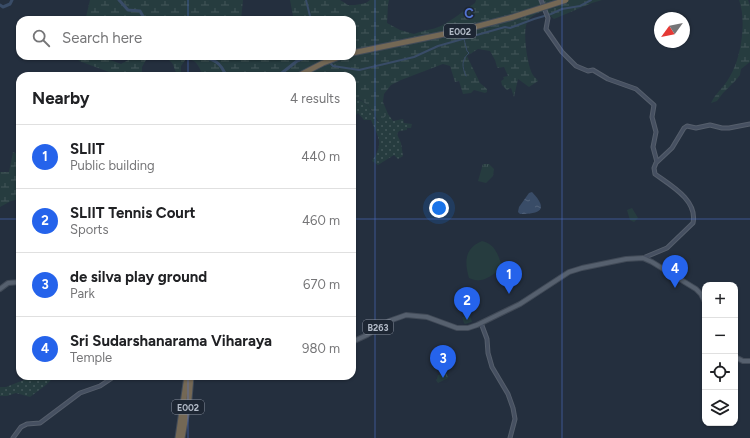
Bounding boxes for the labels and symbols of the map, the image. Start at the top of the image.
text: C [464,6,474,21]
north arrow [654,12,690,48]
road number: E002 [444,24,476,38]
your location [429,198,449,218]
pin: 4 [662,255,688,288]
pin: 1 [496,261,522,294]
pin: 2 [454,287,480,320]
road number: B263 [363,320,393,334]
pin: 3 [430,345,456,378]
road number: E002 [172,400,204,414]

